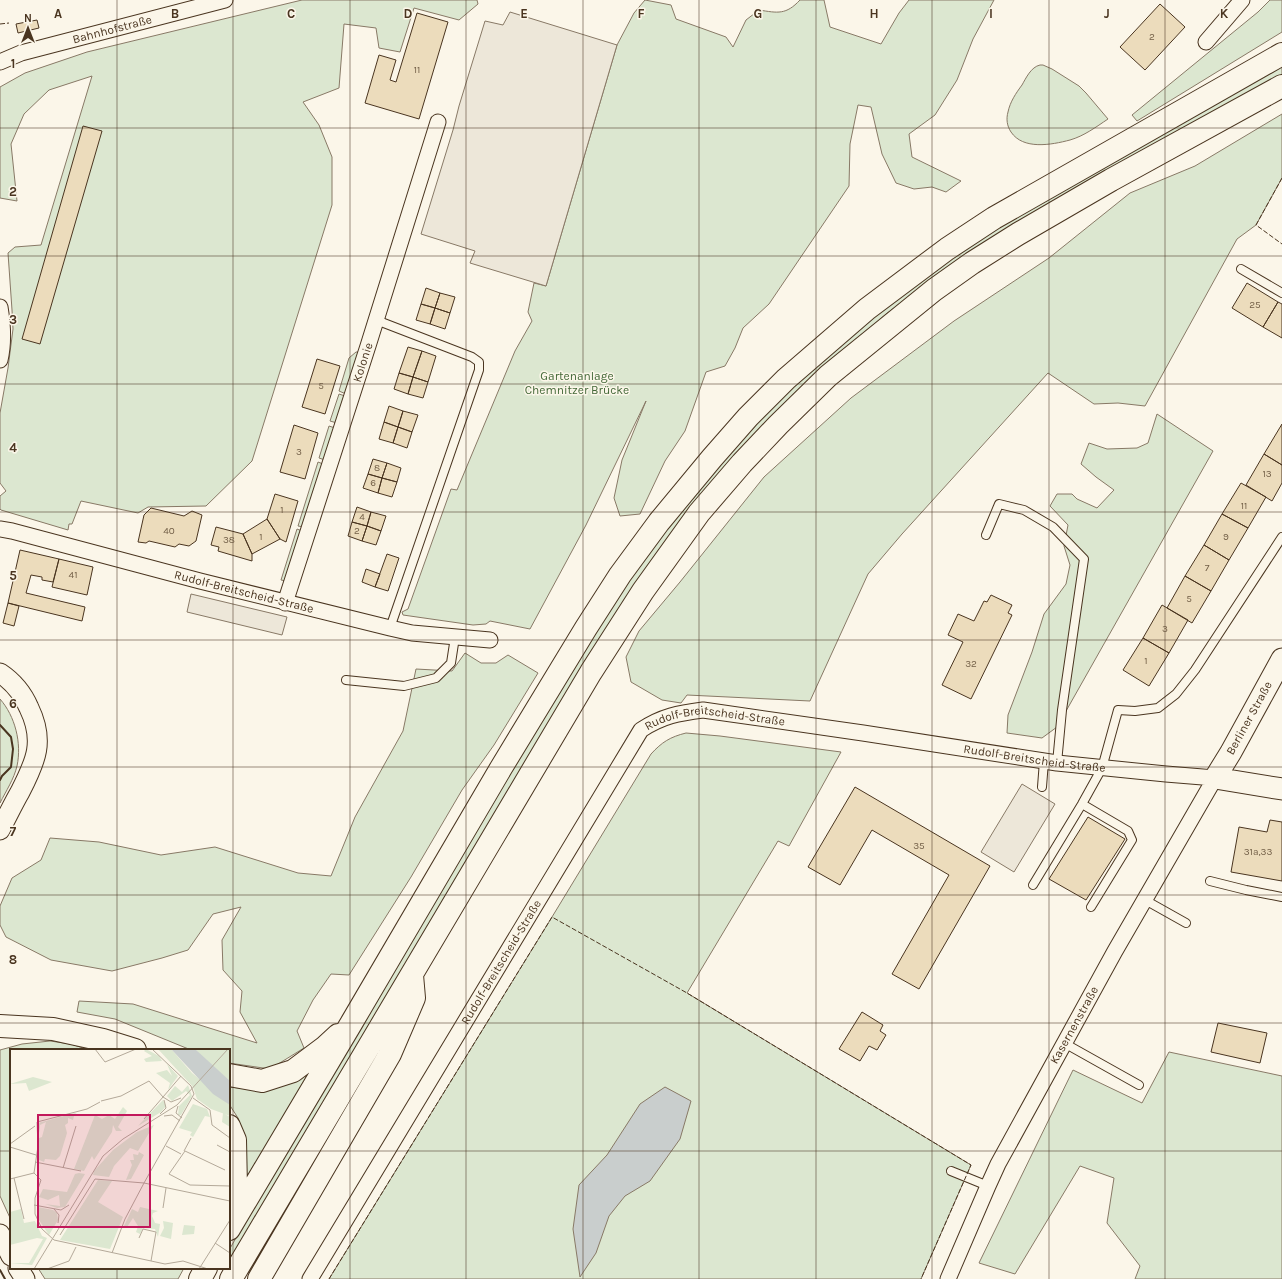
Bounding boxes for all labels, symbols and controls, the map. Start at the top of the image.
text: A [54,6,62,21]
text: B [171,6,179,21]
text: C [287,6,295,21]
text: D [404,6,413,21]
text: E [520,6,528,21]
text: F [637,6,645,21]
text: G [754,6,762,21]
text: H [869,6,879,21]
text: I [989,6,993,21]
text: J [1104,6,1110,21]
text: K [1220,6,1229,21]
north arrow [8,8,48,48]
text: N [24,12,32,25]
street label: Bahnhofstraße [71,12,153,46]
house number: 2 [1149,31,1155,43]
text: 1 [11,56,15,71]
house number: 11 [414,64,420,76]
text: 2 [9,184,17,199]
house number: 25 [1249,299,1261,311]
text: 3 [9,312,17,327]
street label: Kolonie [350,341,376,384]
park label: Gartenanlage Chemnitzer Brücke [525,369,629,397]
house number: 5 [318,380,324,392]
text: 4 [9,440,17,455]
house number: 3 [296,446,302,458]
house number: 8 [374,462,380,474]
house number: 13 [1262,468,1272,480]
house number: 6 [370,477,376,489]
house number: 11 [1241,500,1247,512]
house number: 1 [280,504,284,516]
house number: 4 [359,511,365,523]
house number: 40 [163,525,175,537]
house number: 2 [354,525,360,537]
house number: 1 [259,531,263,543]
house number: 9 [1223,531,1229,543]
house number: 38 [223,534,235,546]
house number: 7 [1205,562,1210,574]
street label: Rudolf-Breitscheid-Straße [173,567,315,616]
text: 5 [9,568,17,583]
house number: 41 [69,569,77,581]
house number: 5 [1186,593,1192,605]
house number: 3 [1162,623,1168,635]
house number: 1 [1144,655,1148,667]
house number: 32 [965,658,977,670]
street label: Berliner Straße [1223,679,1275,757]
text: 6 [9,696,17,711]
street label: Rudolf-Breitscheid-Straße [642,703,786,733]
street label: Rudolf-Breitscheid-Straße [963,742,1106,775]
text: 7 [10,824,17,839]
house number: 35 [913,840,925,852]
house number: 31a,33 [1244,846,1272,858]
street label: Rudolf-Breitscheid-Straße [458,897,544,1027]
text: 8 [9,952,17,967]
street label: Kasernenstraße [1047,984,1101,1066]
inset map [10,1049,230,1269]

